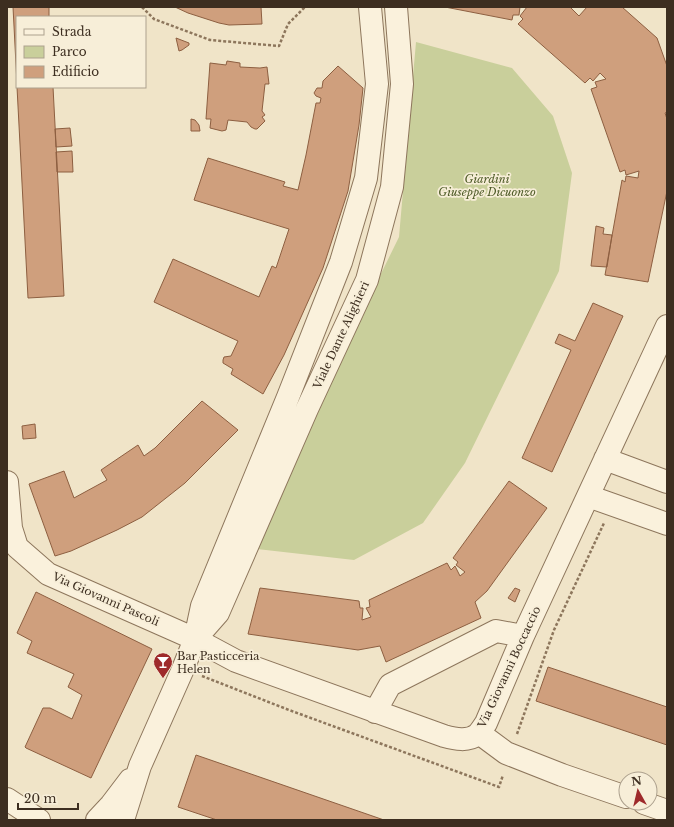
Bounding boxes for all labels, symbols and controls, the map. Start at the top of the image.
legend [16,16,146,88]
text: Strada [52,24,92,39]
text: Parco [52,44,87,59]
text: Edificio [52,64,99,79]
park label: Giardini Giuseppe Dicuonzo [438,172,536,199]
street label: Viale Dante Alighieri [310,279,372,392]
street label: Via Giovanni Pascoli [50,569,162,629]
street label: Via Giovanni Boccaccio [474,604,543,731]
place label: Bar Pasticceria Helen [177,649,260,676]
bar icon: Bar Pasticceria Helen [152,651,174,679]
north arrow [618,771,658,811]
text: N [631,773,643,789]
scale bar [18,785,78,811]
text: 20 m [24,791,56,806]

